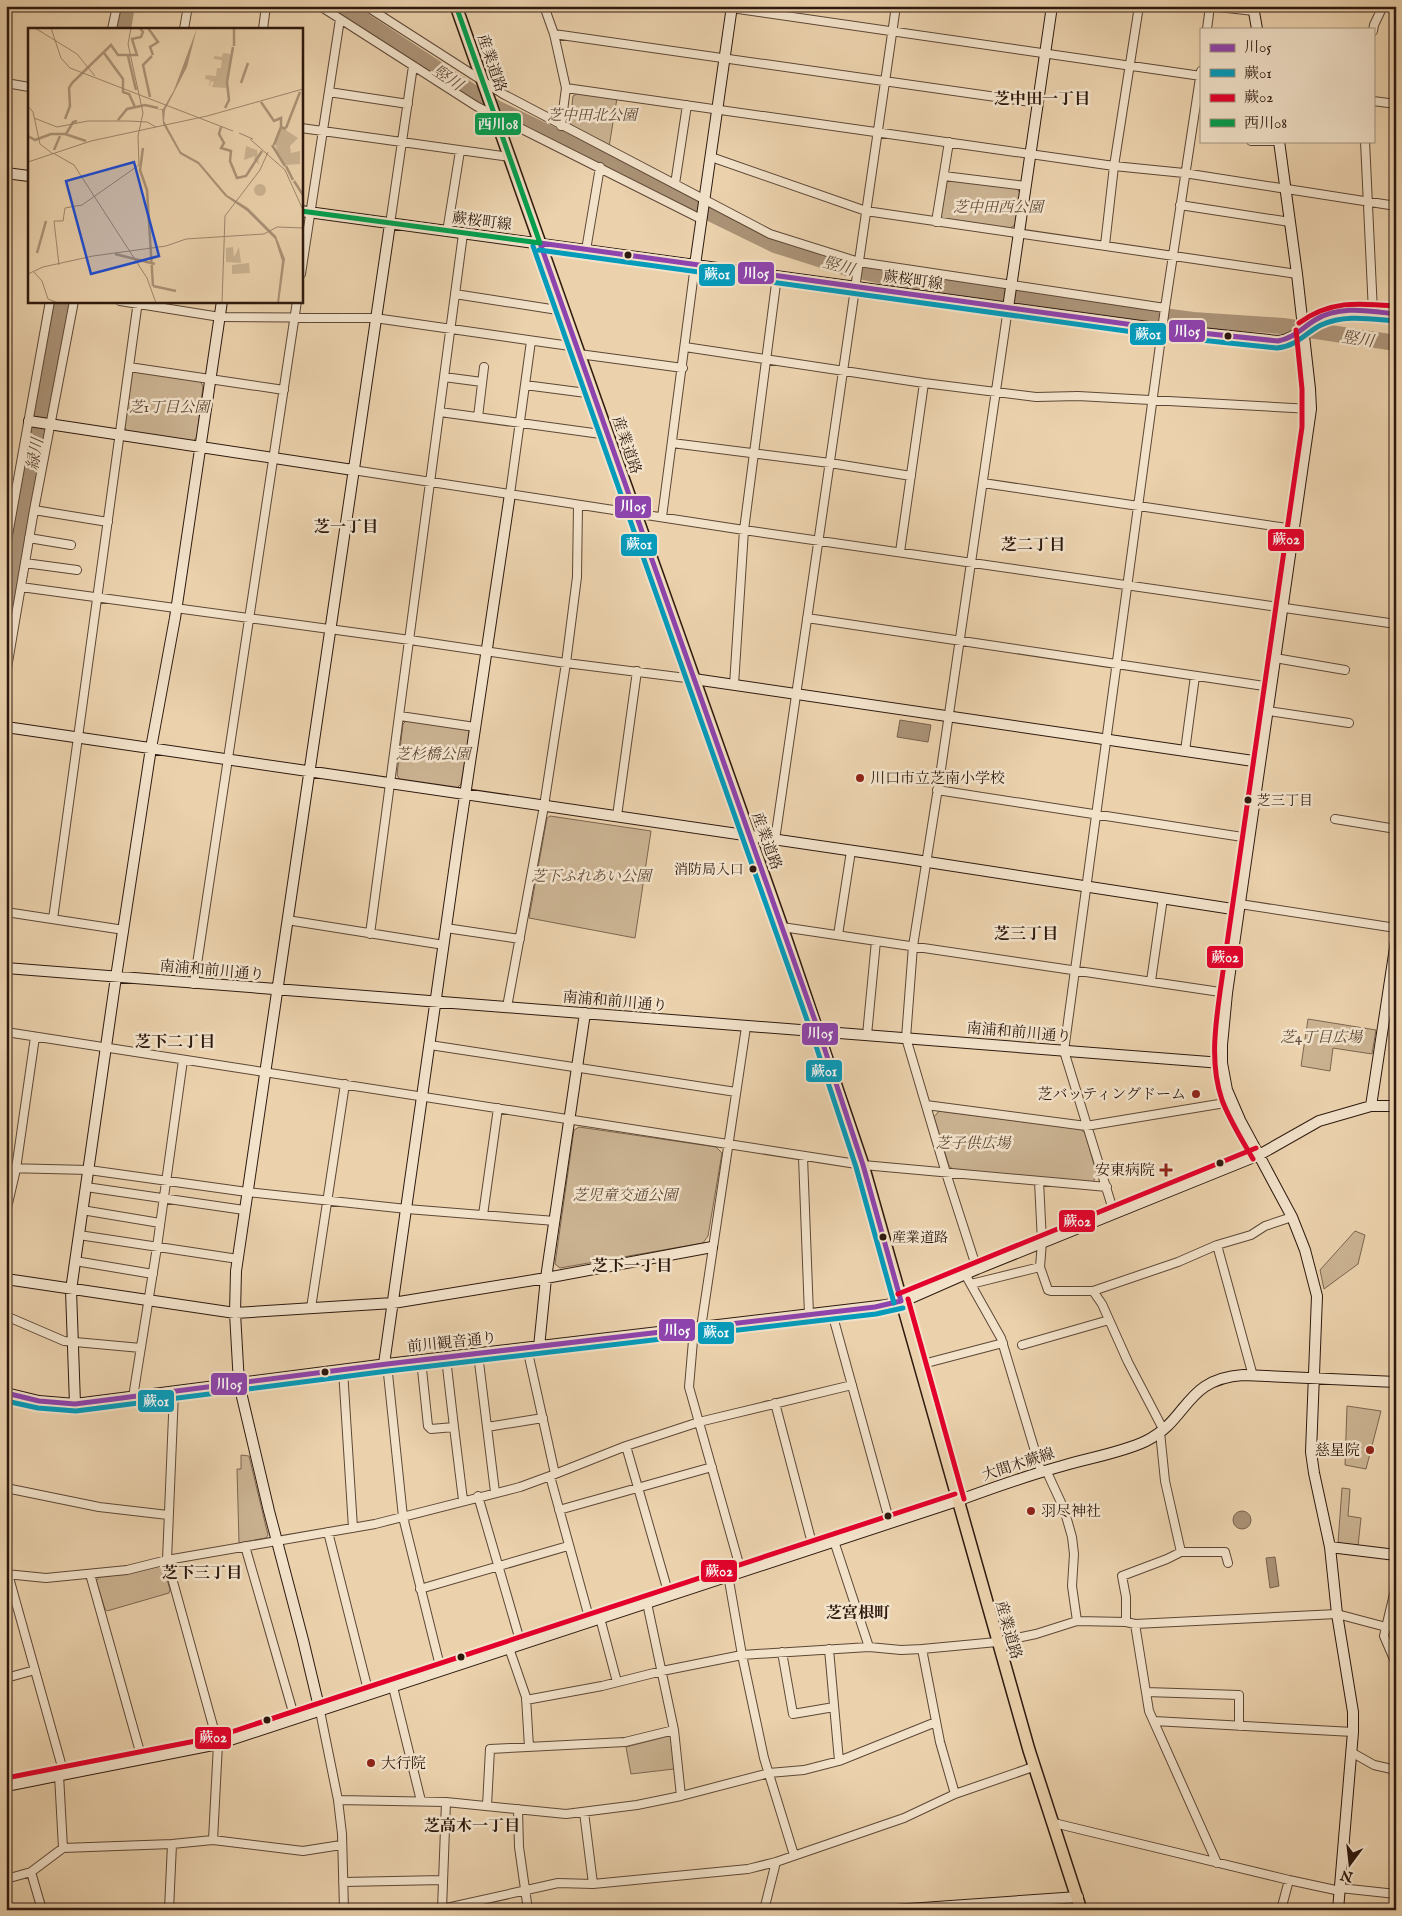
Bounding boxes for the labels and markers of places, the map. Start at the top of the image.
unlabelled marker [623,250,633,260]
unlabelled marker [1223,331,1233,341]
place label: 川口市立芝南小学校 [870,769,1005,788]
marker: 川口市立芝南小学校 [854,772,866,784]
place label: 芝三丁目 [1257,792,1313,810]
marker: 芝三丁目 [1243,795,1253,805]
place label: 消防局入口 [674,861,744,879]
marker: 消防局入口 [748,864,758,874]
place label: 芝バッティングドーム [1037,1085,1186,1104]
marker: 芝バッティングドーム [1190,1088,1202,1100]
unlabelled marker [1215,1158,1225,1168]
place label: 安東病院 [1095,1161,1155,1180]
marker: 安東病院 [1159,1163,1173,1177]
place label: 産業道路 [892,1229,948,1247]
marker: 産業道路 [878,1232,888,1242]
unlabelled marker [320,1367,330,1377]
place label: 慈星院 [1315,1441,1360,1460]
marker: 慈星院 [1364,1444,1376,1456]
place label: 羽尽神社 [1041,1502,1101,1521]
marker: 羽尽神社 [1025,1505,1037,1517]
unlabelled marker [883,1511,893,1521]
unlabelled marker [456,1652,466,1662]
unlabelled marker [262,1715,272,1725]
place label: 大行院 [381,1754,426,1773]
marker: 大行院 [365,1757,377,1769]

